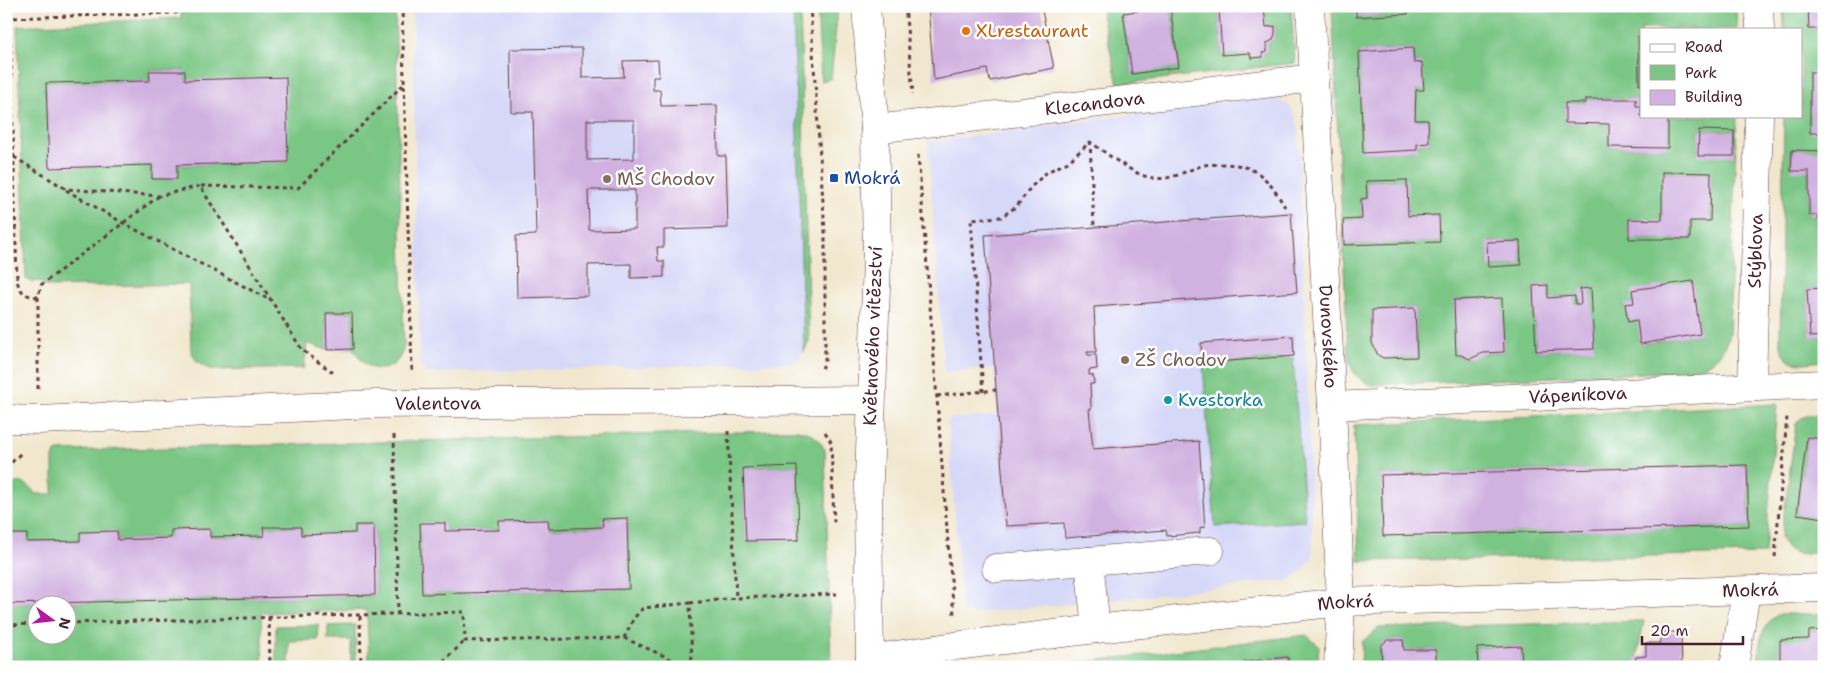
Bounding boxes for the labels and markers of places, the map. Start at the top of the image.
place label: XLrestaurant [976,19,1089,43]
marker: XLrestaurant [960,25,972,37]
place label: Mokrá [844,166,900,190]
place label: MŠ Chodov [617,167,715,191]
marker: Mokrá [828,172,840,184]
marker: MŠ Chodov [601,173,613,185]
place label: ZŠ Chodov [1135,348,1226,372]
marker: ZŠ Chodov [1119,354,1131,366]
place label: Kvestorka [1178,388,1263,412]
marker: Kvestorka [1162,394,1174,406]

